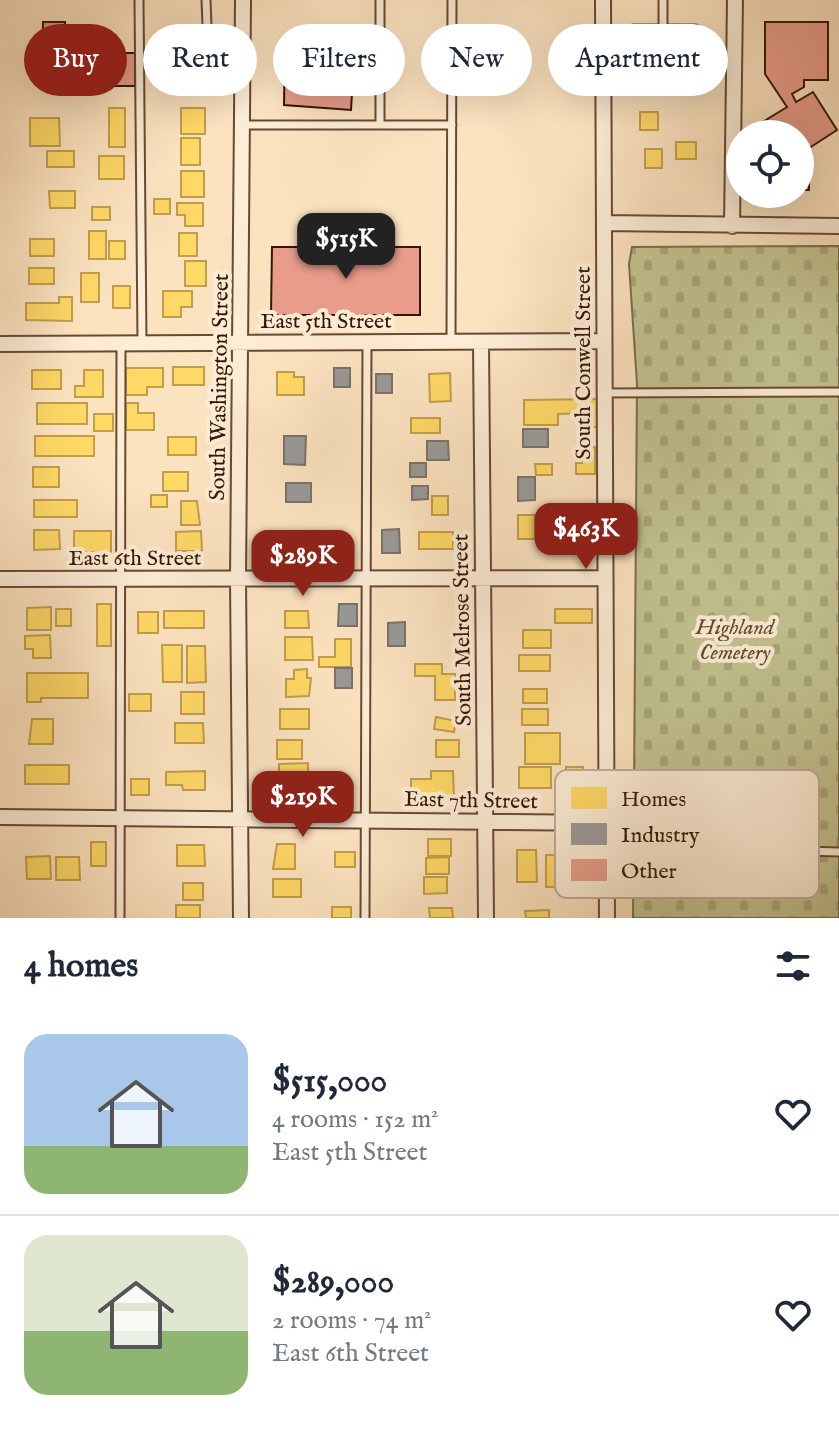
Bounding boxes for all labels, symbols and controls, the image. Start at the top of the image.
chip: Buy [24,24,127,96]
chip: Rent [143,24,257,96]
chip: Filters [273,24,405,96]
chip: New [421,24,532,96]
chip: Apartment [548,24,728,96]
map controls [726,120,814,208]
button: locate [726,120,814,208]
pin: $515K [290,213,402,281]
text: $515K [315,222,377,255]
street label: South Conwell Street [570,266,598,460]
street label: South Washington Street [204,273,236,501]
street label: East 5th Street [260,308,392,336]
pin: $463K [530,503,642,571]
text: $463K [553,512,619,545]
pin: $289K [247,530,359,598]
street label: South Melrose Street [447,533,479,726]
text: $289K [270,539,336,572]
street label: East 6th Street [69,545,202,573]
park label: Highland Cemetery [695,614,776,667]
legend [555,770,819,898]
pin: $219K [247,771,359,839]
text: $219K [270,780,336,813]
street label: East 7th Street [404,786,539,816]
text: Homes [621,786,686,814]
text: Industry [621,822,700,850]
text: Other [621,858,677,886]
icon: filters [771,944,815,988]
text: 4 homes [24,945,138,988]
text: $515,000 [272,1060,387,1103]
icon: home [88,1066,184,1162]
icon: heart [771,1092,815,1136]
text: 4 rooms · 152 m² [272,1103,439,1136]
text: East 5th Street [272,1136,427,1169]
text: $289,000 [272,1261,394,1304]
icon: home [88,1267,184,1363]
icon: heart [771,1293,815,1337]
text: 2 rooms · 74 m² [272,1304,432,1337]
text: East 6th Street [272,1337,429,1370]

